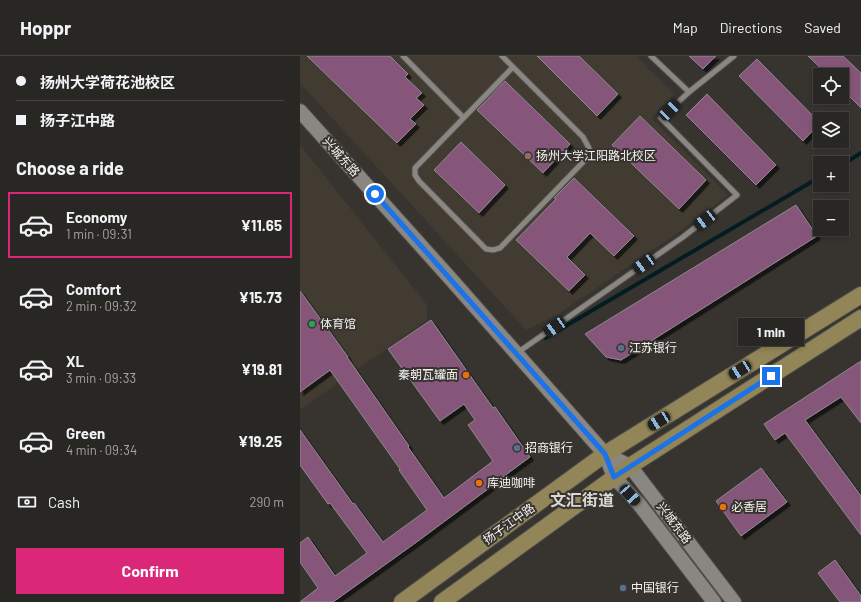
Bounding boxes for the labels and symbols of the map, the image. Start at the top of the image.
car [657,97,683,123]
street label: 兴城东路 [320,134,363,179]
place label: 扬州大学江阳路北校区 [536,148,656,162]
marker: 扬州大学江阳路北校区 [523,151,533,161]
route start [366,185,384,203]
car [692,208,718,232]
car [631,252,657,276]
car [542,315,568,339]
place label: 体育馆 [320,316,356,330]
callout: 1 min [738,318,804,346]
marker: 体育馆 [307,319,317,329]
place label: 江苏银行 [629,340,677,354]
marker: 江苏银行 [616,343,626,353]
car [727,359,753,381]
place label: 秦朝瓦罐面 [398,367,458,381]
route end [762,367,780,385]
marker: 秦朝瓦罐面 [461,370,471,380]
car [646,410,672,432]
place label: 招商银行 [525,440,573,454]
marker: 招商银行 [512,443,522,453]
place label: 库迪咖啡 [487,475,535,489]
marker: 库迪咖啡 [474,478,484,488]
car [618,482,642,508]
district label: 文汇街道 [550,490,614,509]
street label: 兴城东路 [655,499,695,546]
place label: 必香居 [731,499,767,513]
street label: 扬子江中路 [480,500,537,546]
marker: 必香居 [718,502,728,512]
place label: 中国银行 [631,580,679,594]
marker: 中国银行 [618,583,628,593]

